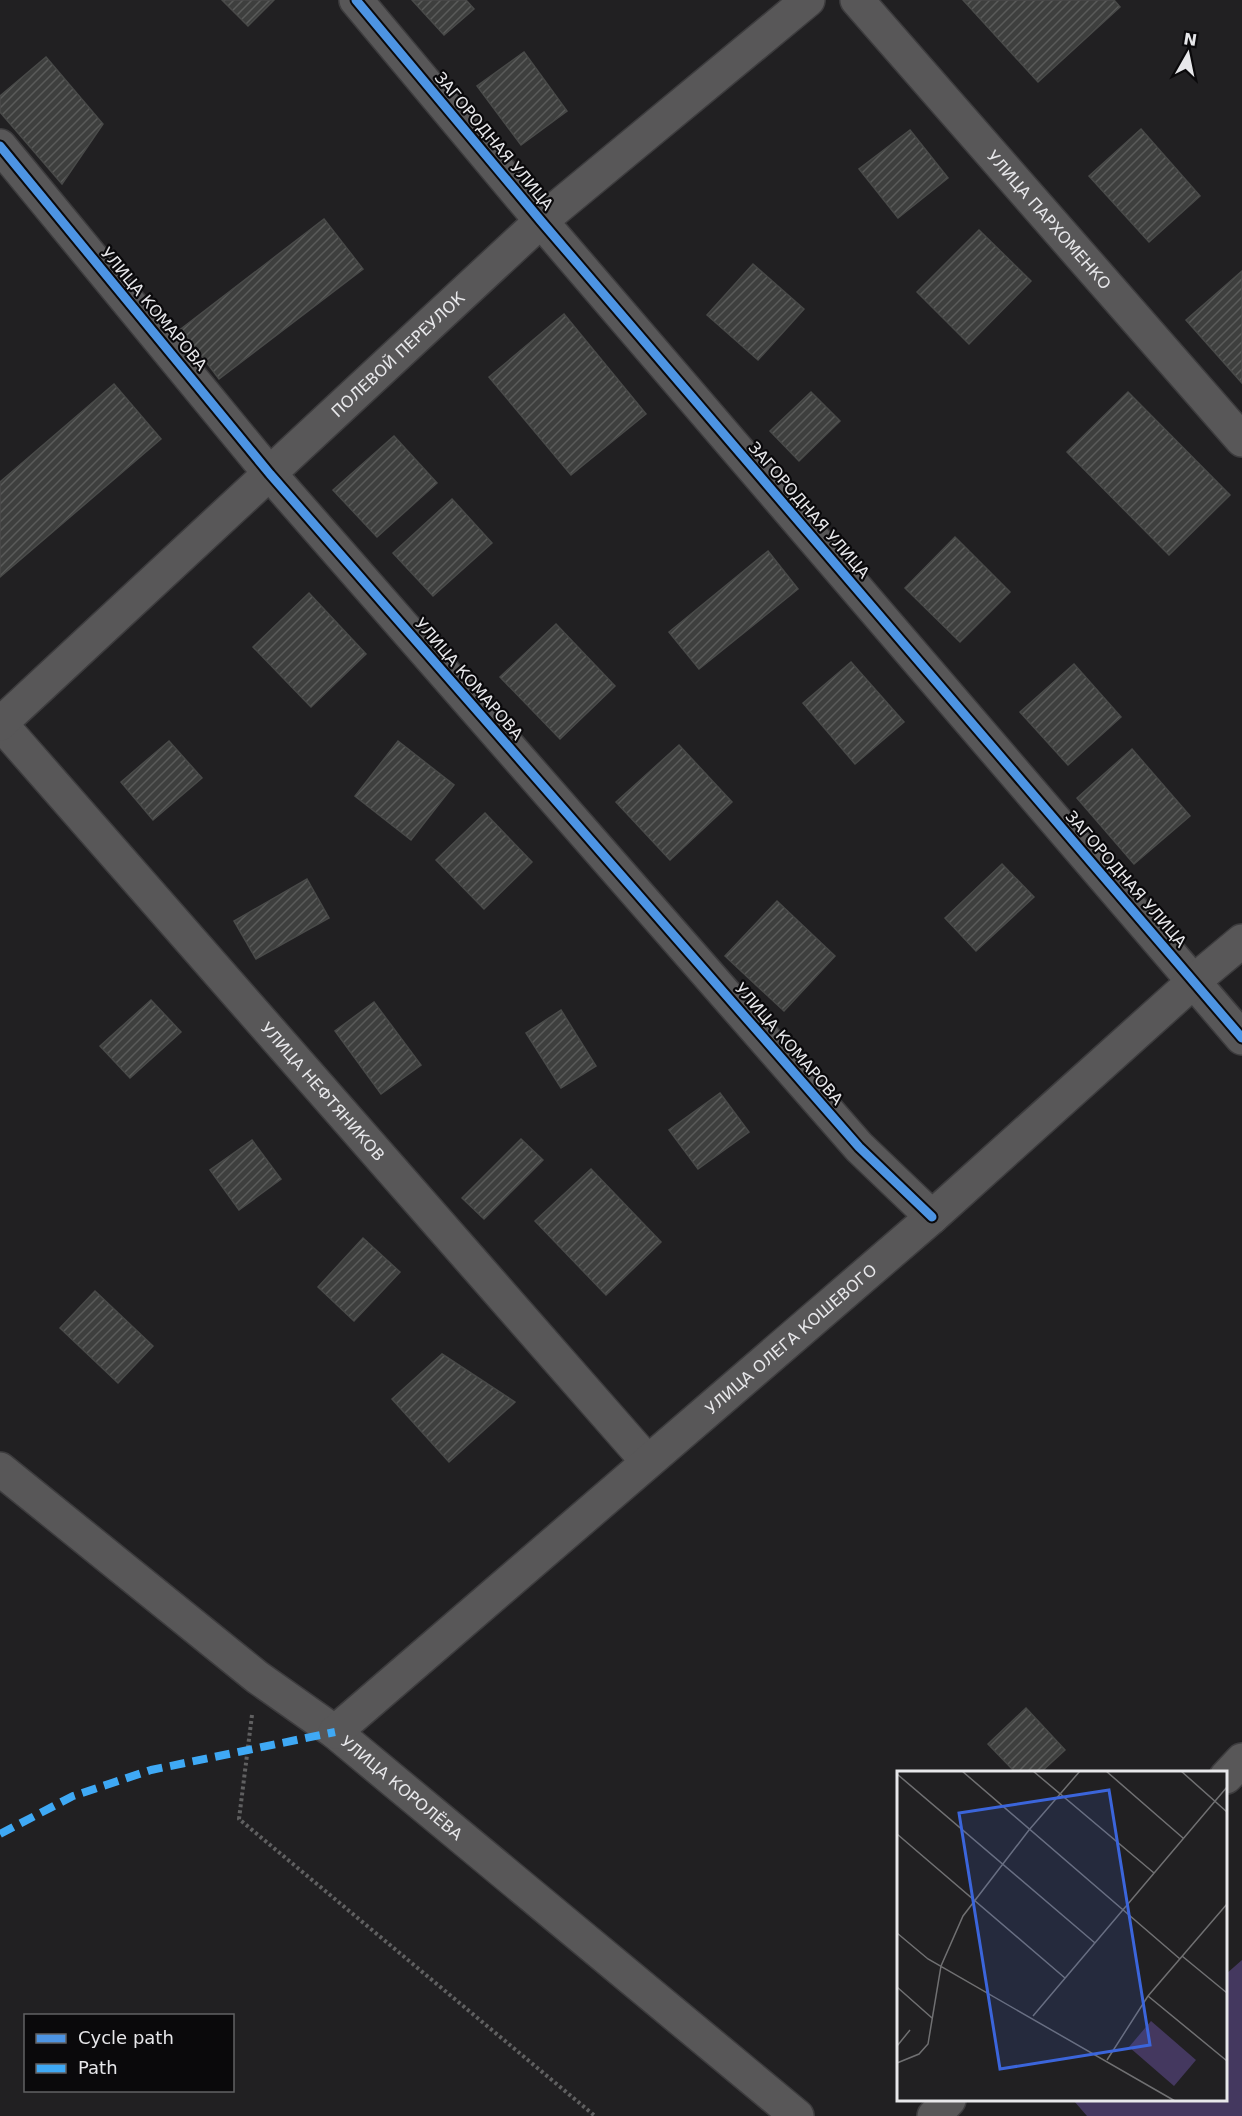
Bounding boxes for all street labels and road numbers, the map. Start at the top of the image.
street label: ЗАГОРОДНАЯ УЛИЦА [431,68,557,214]
street label: УЛИЦА ПАРХОМЕНКО [983,146,1115,293]
street label: УЛИЦА КОМАРОВА [97,243,211,375]
street label: ПОЛЕВОЙ ПЕРЕУЛОК [327,287,469,421]
street label: ЗАГОРОДНАЯ УЛИЦА [745,438,873,582]
street label: УЛИЦА КОМАРОВА [411,614,527,744]
street label: ЗАГОРОДНАЯ УЛИЦА [1062,807,1190,951]
street label: УЛИЦА КОМАРОВА [731,979,847,1109]
street label: УЛИЦА НЕФТЯНИКОВ [257,1018,389,1165]
street label: УЛИЦА ОЛЕГА КОШЕВОГО [701,1260,880,1418]
street label: УЛИЦА КОРОЛЁВА [337,1732,467,1844]

